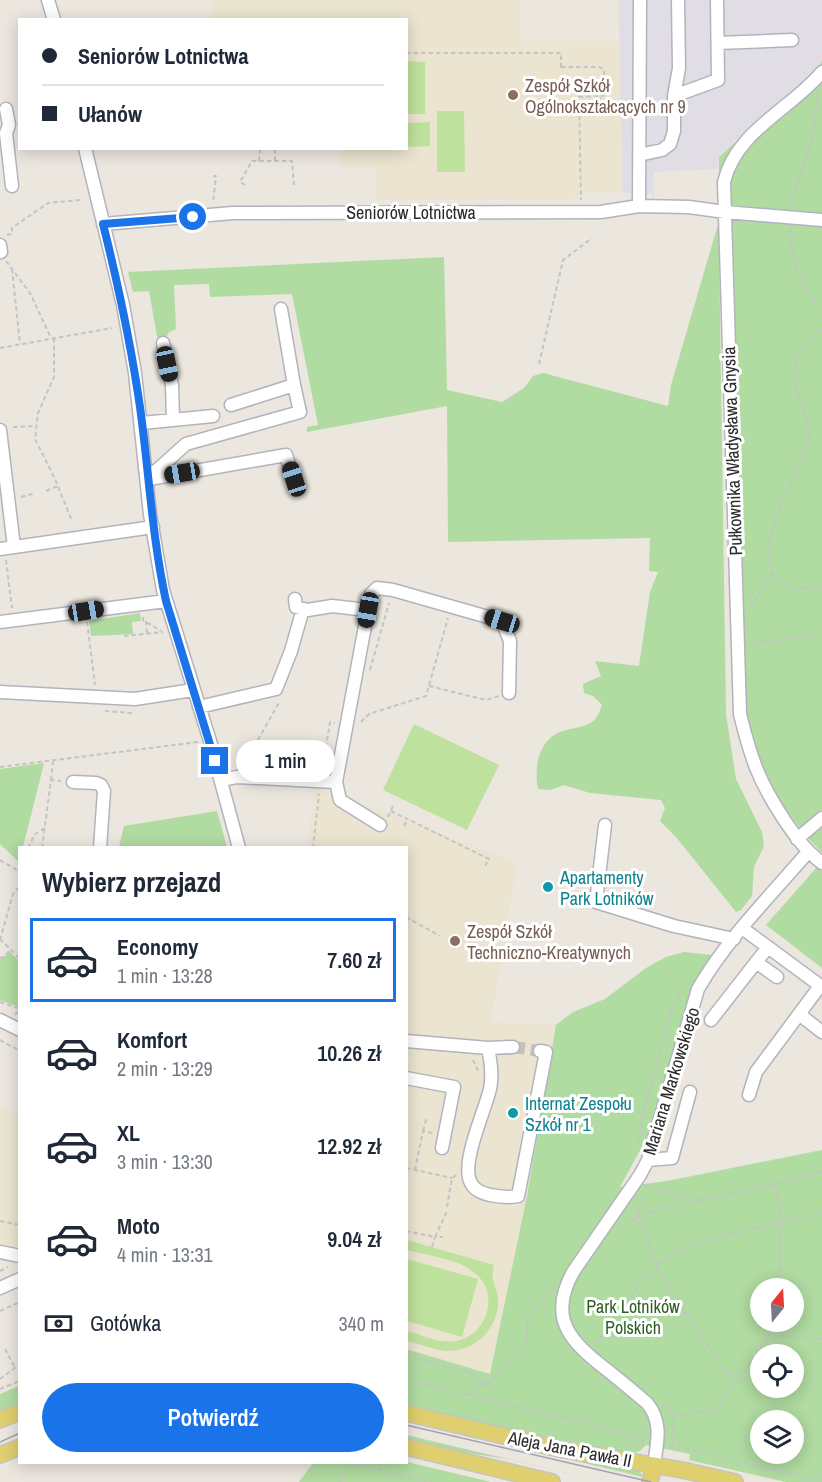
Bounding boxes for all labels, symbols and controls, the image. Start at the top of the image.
text: Seniorów Lotnictwa [78,41,248,71]
place label: Zespół Szkół Ogólnokształcących nr 9 [525,73,686,119]
marker: Zespół Szkół Ogólnokształcących nr 9 [506,88,520,102]
text: Ułanów [78,99,142,129]
street label: Seniorów Lotnictwa [346,200,476,225]
route start [179,203,206,230]
car [154,345,180,383]
street label: Pułkownika Władysława Gnysia [716,346,748,556]
car [280,459,308,499]
car [163,461,201,485]
car [356,591,380,629]
car [67,599,105,623]
car [482,607,522,635]
callout: 1 min [236,740,335,782]
route end [201,747,228,774]
text: 1 min [264,747,307,774]
text: Wybierz przejazd [42,864,221,900]
place label: Apartamenty Park Lotników [559,865,654,911]
marker: Apartamenty Park Lotników [541,880,555,894]
place label: Zespół Szkół Techniczno-Kreatywnych [467,919,631,965]
text: Economy [117,932,198,962]
icon: car [45,933,99,987]
marker: Zespół Szkół Techniczno-Kreatywnych [448,934,462,948]
text: 7.60 zł [327,945,381,975]
text: 1 min · 13:28 [117,962,213,989]
street label: Mariana Markowskiego [637,1004,705,1158]
text: Komfort [117,1025,187,1055]
icon: car [45,1026,99,1080]
text: 10.26 zł [317,1038,381,1068]
text: 2 min · 13:29 [117,1055,213,1082]
place label: Internat Zespołu Szkół nr 1 [525,1091,632,1137]
marker: Internat Zespołu Szkół nr 1 [506,1106,520,1120]
text: XL [117,1118,140,1148]
icon: car [45,1119,99,1173]
text: 12.92 zł [317,1131,381,1161]
text: 3 min · 13:30 [117,1148,213,1175]
text: Moto [117,1211,160,1241]
icon: car [45,1212,99,1266]
text: 9.04 zł [327,1224,381,1254]
text: 4 min · 13:31 [117,1241,213,1268]
north arrow [750,1278,804,1332]
map controls [750,1278,804,1464]
park label: Park Lotników Polskich [586,1294,680,1340]
icon: cash [42,1307,75,1340]
text: Gotówka [90,1308,161,1338]
text: 340 m [338,1310,384,1337]
button: locate [750,1344,804,1398]
button: Potwierdź [42,1383,384,1452]
button: layers [750,1410,804,1464]
street label: Aleja Jana Pawła II [505,1425,634,1473]

